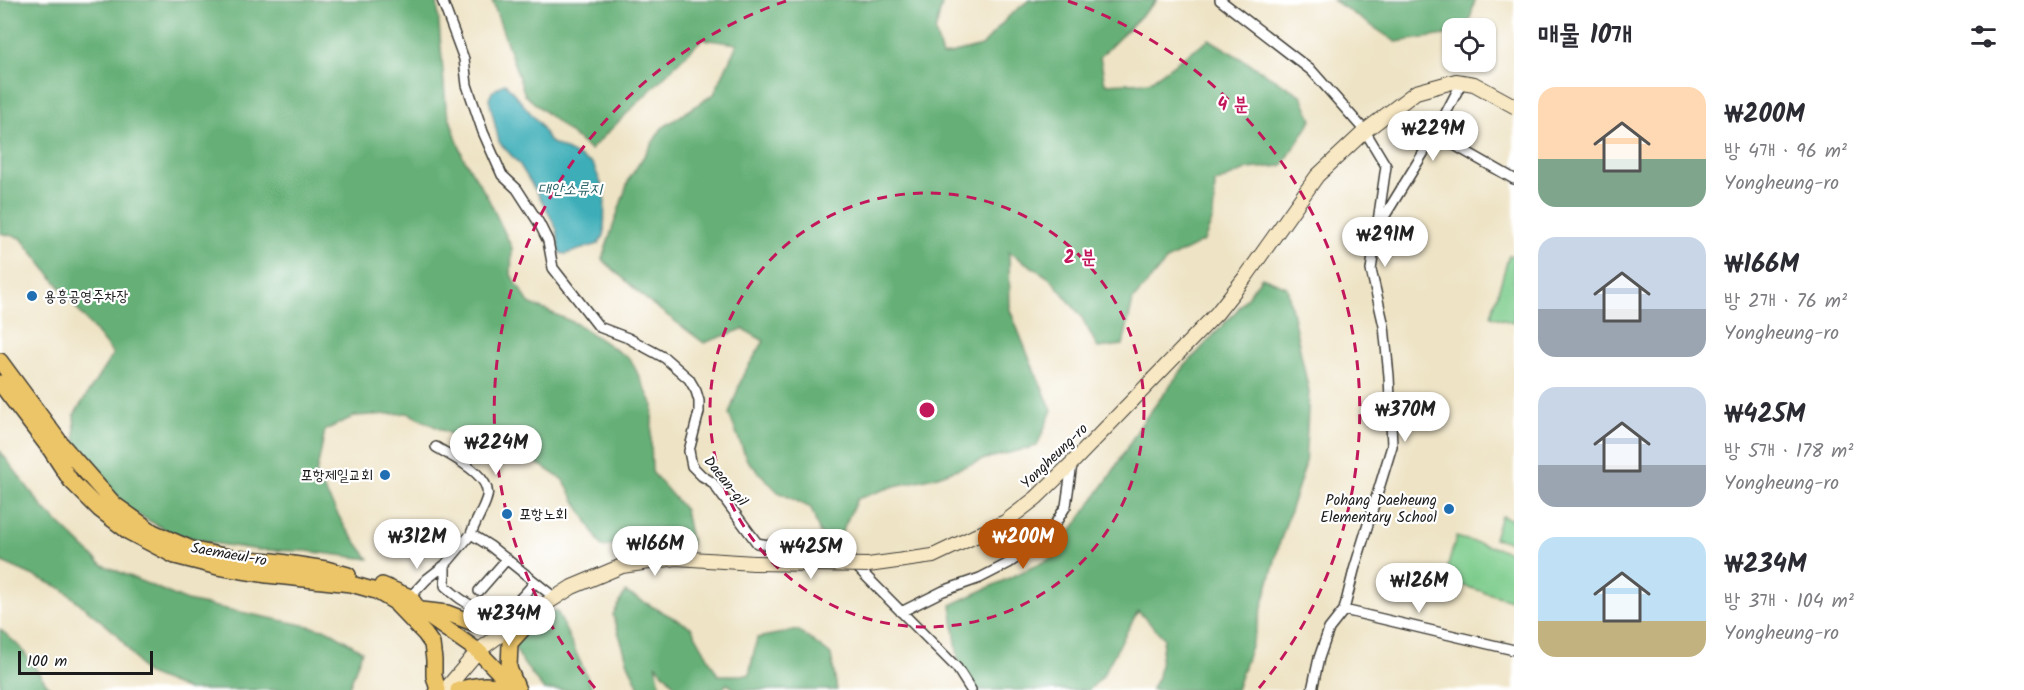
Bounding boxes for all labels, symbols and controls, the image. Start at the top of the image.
text: 매물 10개 [1538,15,1632,57]
map controls [1442,18,1496,72]
button: locate [1442,18,1496,72]
icon: filters [1967,20,2000,53]
text: 4 분 [1217,91,1249,120]
text: ₩200M [1724,94,1805,136]
pin: ₩229M [1391,111,1475,162]
icon: home [1586,111,1658,183]
text: ₩229M [1401,114,1465,146]
text: 방 4개 · 96 m² [1724,136,1847,168]
text: Yongheung-ro [1724,168,1839,200]
water label: 대안소류지 [538,177,604,202]
pin: ₩291M [1343,217,1427,268]
text: ₩291M [1356,220,1414,252]
text: 2 분 [1064,244,1096,273]
text: ₩166M [1724,244,1799,286]
icon: home [1586,261,1658,333]
place label: 용흥공영주차장 [44,285,129,309]
text: 방 2개 · 76 m² [1724,286,1847,318]
marker: 용흥공영주차장 [25,289,39,303]
text: Yongheung-ro [1724,318,1839,350]
pin: ₩370M [1363,392,1447,443]
text: ₩425M [1724,394,1806,436]
text: ₩370M [1375,395,1435,427]
centre of rings [917,400,937,420]
icon: home [1586,411,1658,483]
street label: Yongheung-ro [1015,418,1094,495]
pin: ₩224M [454,425,538,476]
text: ₩224M [464,428,528,460]
text: 방 5개 · 178 m² [1724,436,1853,468]
street label: Daean-gil [697,451,754,513]
place label: 포항제일교회 [301,464,373,488]
marker: 포항제일교회 [378,468,392,482]
text: Yongheung-ro [1724,468,1839,500]
place label: Pohang Daeheung Elementary School [1320,489,1437,530]
marker: Pohang Daeheung Elementary School [1442,502,1456,516]
place label: 포항노회 [519,503,567,527]
marker: 포항노회 [500,507,514,521]
pin: ₩312M [375,519,459,570]
pin: ₩200M [981,519,1065,570]
text: ₩312M [388,522,446,554]
text: ₩200M [992,522,1054,554]
pin: ₩166M [613,526,697,577]
text: ₩166M [626,529,684,561]
pin: ₩425M [769,529,853,580]
text: ₩425M [780,532,842,564]
street label: Saemaeul-ro [189,536,269,574]
text: ₩234M [1724,544,1807,586]
icon: home [1586,561,1658,633]
pin: ₩126M [1377,563,1461,614]
text: ₩126M [1390,566,1448,598]
text: 방 3개 · 104 m² [1724,586,1854,618]
pin: ₩234M [467,596,551,647]
text: ₩234M [477,599,541,631]
text: Yongheung-ro [1724,618,1839,650]
scale bar [18,648,153,676]
text: 100 m [27,649,67,674]

